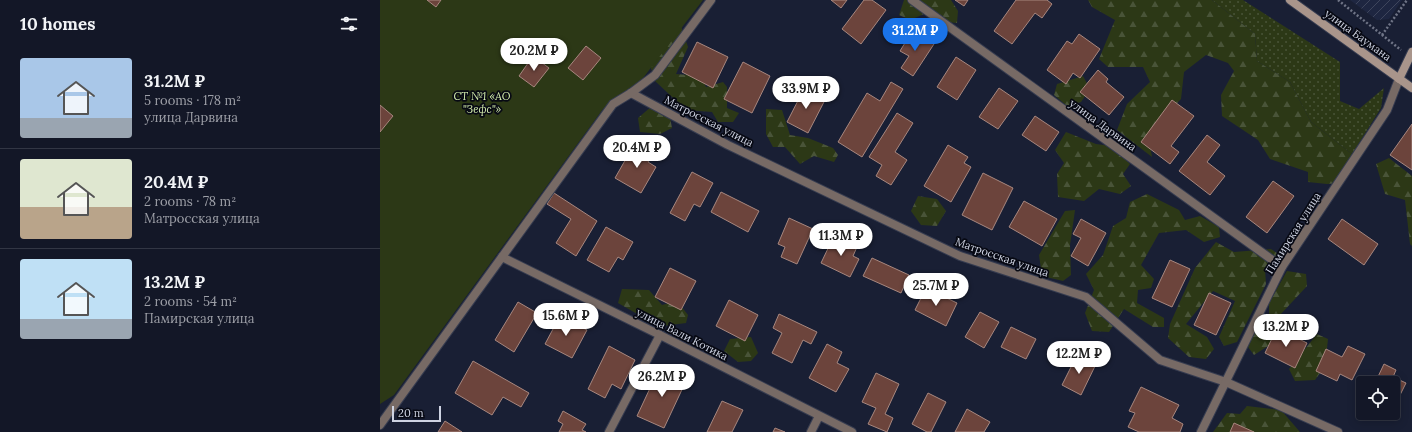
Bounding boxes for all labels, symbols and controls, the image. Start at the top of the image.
street label: улица Баумана [1322,6,1394,64]
text: 10 homes [20,13,95,35]
icon: filters [338,13,360,35]
pin: 31.2M ₽ [878,18,952,52]
text: 31.2M ₽ [892,22,938,39]
pin: 20.2M ₽ [497,38,571,72]
text: 20.2M ₽ [509,42,559,59]
text: 31.2M ₽ [144,70,205,92]
icon: home [52,74,100,122]
pin: 33.9M ₽ [769,76,843,110]
text: 33.9M ₽ [781,80,831,97]
park label: СТ №1 «АО "Зефс"» [454,89,511,116]
text: 5 rooms · 178 m² [144,92,241,109]
street label: Матросская улица [662,93,756,150]
street label: улица Дарвина [1067,96,1140,154]
text: улица Дарвина [144,109,238,126]
pin: 20.4M ₽ [600,135,674,169]
text: 20.4M ₽ [612,139,662,156]
text: 20.4M ₽ [144,171,208,193]
icon: home [52,175,100,223]
street label: Памирская улица [1262,189,1324,276]
text: 2 rooms · 78 m² [144,193,236,210]
text: Матросская улица [144,210,260,227]
pin: 11.3M ₽ [804,223,878,257]
text: 11.3M ₽ [819,227,863,244]
street label: Матросская улица [953,234,1051,280]
text: 13.2M ₽ [144,271,205,293]
pin: 25.7M ₽ [899,273,973,307]
icon: home [52,275,100,323]
text: 25.7M ₽ [913,277,959,294]
text: 2 rooms · 54 m² [144,293,237,310]
pin: 15.6M ₽ [529,303,603,337]
street label: улица Вали Котика [634,305,730,363]
text: 15.6M ₽ [543,307,589,324]
text: Памирская улица [144,310,255,327]
pin: 13.2M ₽ [1249,314,1323,348]
text: 13.2M ₽ [1263,318,1309,335]
pin: 12.2M ₽ [1042,341,1116,375]
text: 12.2M ₽ [1056,345,1102,362]
pin: 26.2M ₽ [625,364,699,398]
text: 26.2M ₽ [638,368,686,385]
map controls [1356,376,1400,420]
button: locate [1356,376,1400,420]
scale bar [392,404,441,423]
text: 20 m [398,406,423,420]

